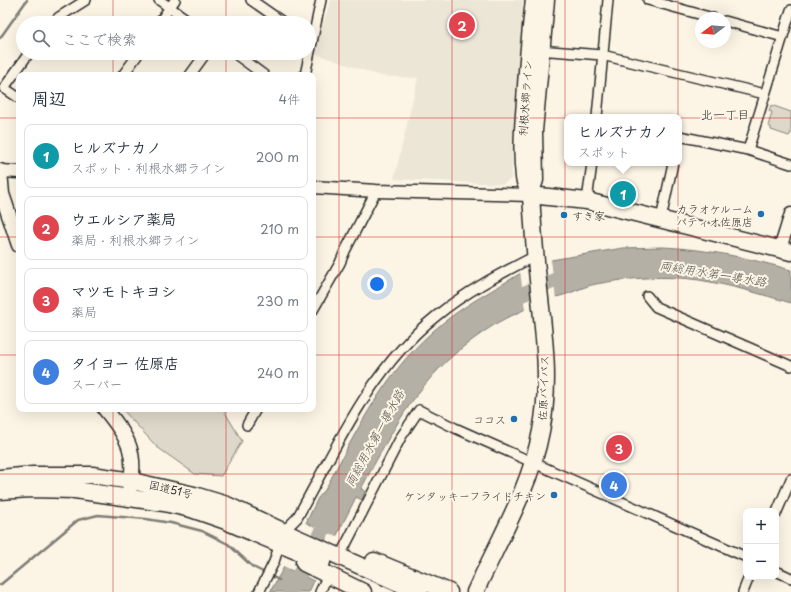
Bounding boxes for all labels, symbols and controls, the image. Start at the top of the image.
pin: 2 [449,10,475,40]
north arrow [695,12,731,48]
search box [16,16,316,60]
icon: search [30,27,52,49]
text: ここで検索 [62,27,137,50]
street label: 利根水郷ライン [514,59,536,137]
text: 周辺 [32,85,66,111]
text: 4件 [278,89,300,108]
district label: 北一丁目 [701,105,749,123]
popup [564,114,682,166]
text: ヒルズナカノ [578,119,668,142]
text: ヒルズナカノ [71,135,161,158]
text: スポット [578,142,630,161]
text: 1 [43,147,49,166]
text: 200 m [256,147,299,166]
text: スポット · 利根水郷ライン [71,158,226,177]
pin: 1 [610,179,636,209]
place label: カラオケルーム パティオ佐原店 [676,200,753,230]
text: ウエルシア薬局 [71,207,176,230]
place label: すき家 [572,207,605,224]
marker: カラオケルーム パティオ佐原店 [756,209,766,219]
marker: すき家 [559,210,569,220]
text: 2 [41,219,51,238]
text: 210 m [260,219,299,238]
text: 薬局 · 利根水郷ライン [71,230,200,249]
water label: 両総用水第一導水路 [658,256,769,290]
your location [367,274,387,294]
text: マツモトキヨシ [71,279,176,302]
text: 3 [42,291,50,310]
text: 230 m [257,291,299,310]
text: 薬局 [71,302,97,321]
text: タイヨー 佐原店 [71,351,179,374]
street label: 佐原バイパス [533,355,553,421]
text: 4 [42,363,50,382]
text: 240 m [257,363,299,382]
text: スーパー [71,374,122,393]
water label: 両総用水第一導水路 [340,386,409,490]
place label: ココス [473,411,506,428]
marker: ココス [509,414,519,424]
pin: 3 [606,433,632,463]
pin: 4 [601,470,627,500]
street label: 国道51号 [147,476,195,502]
place label: ケンタッキーフライドチキン [404,487,546,504]
marker: ケンタッキーフライドチキン [549,490,559,500]
map controls [743,508,779,580]
button: + [743,508,779,544]
button: − [743,544,779,580]

